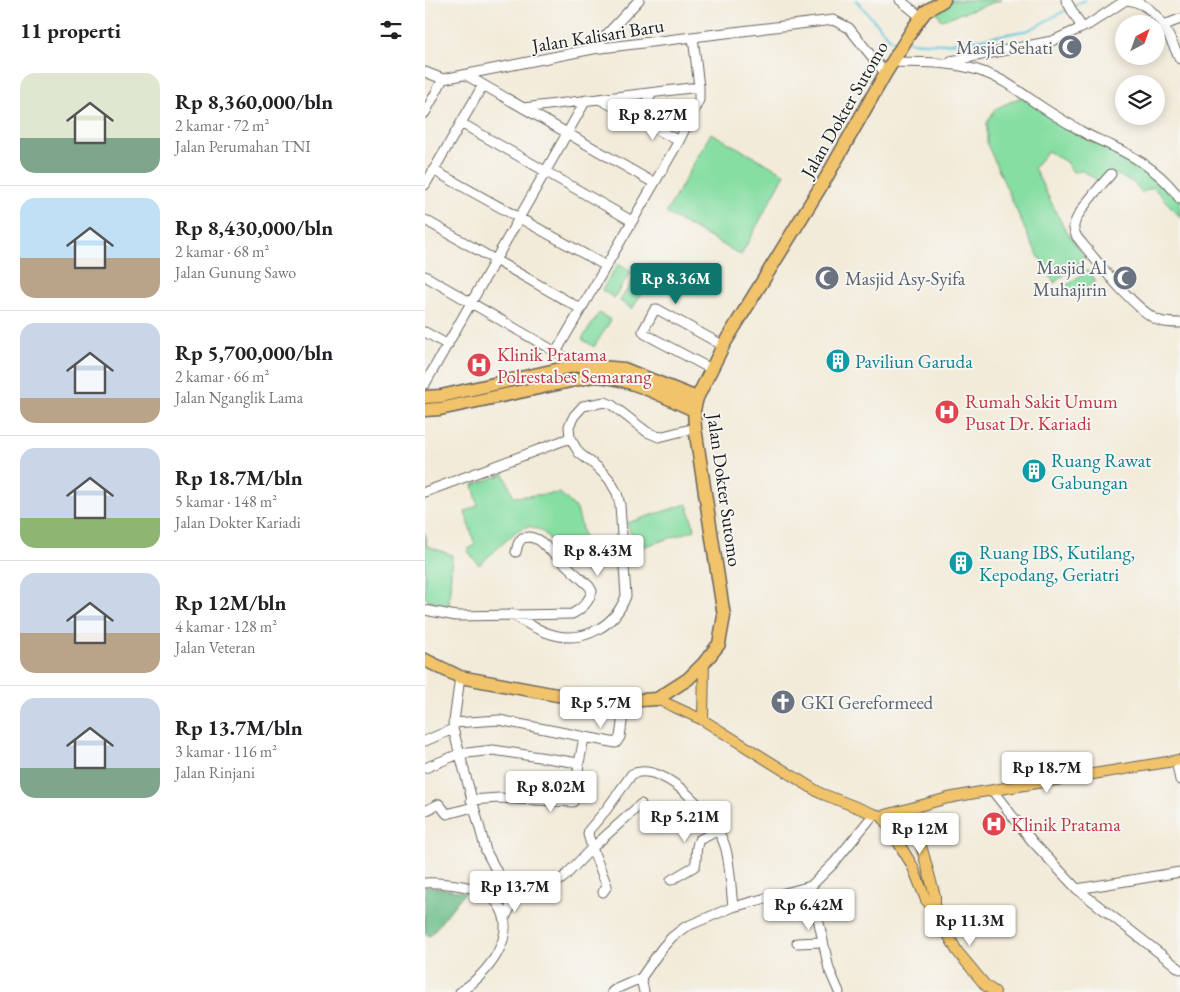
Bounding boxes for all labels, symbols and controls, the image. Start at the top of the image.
street label: Jalan Kalisari Baru [528,13,666,59]
north arrow [1115,15,1165,65]
map controls [1115,15,1165,125]
icon: filters [377,16,405,44]
text: 11 properti [20,17,121,44]
mosque icon: Masjid Sehati [1057,34,1083,60]
place label: Masjid Sehati [956,35,1053,60]
street label: Jalan Dokter Sutomo [794,36,894,184]
button: layers [1115,75,1165,125]
text: Rp 8,360,000/bln [175,88,333,115]
icon: home [60,93,120,153]
pin: Rp 8.27M [601,98,705,141]
text: Rp 8.27M [619,104,687,125]
text: 2 kamar · 72 m² [175,115,269,136]
text: Jalan Perumahan TNI [175,136,311,157]
text: Rp 8,430,000/bln [175,214,333,241]
icon: home [60,218,120,278]
text: 2 kamar · 68 m² [175,241,269,262]
place label: Masjid Al Muhajirin [1033,255,1107,302]
text: Jalan Gunung Sawo [175,262,296,283]
pin: Rp 8.36M [624,262,728,305]
mosque icon: Masjid Asy-Syifa [814,265,840,291]
mosque icon: Masjid Al Muhajirin [1112,265,1138,291]
place label: Masjid Asy-Syifa [845,266,966,291]
text: Rp 8.36M [642,268,710,289]
text: Rp 5,700,000/bln [175,339,333,366]
place label: Klinik Pratama Polrestabes Semarang [497,342,652,389]
icon: home [60,343,120,403]
building icon: Paviliun Garuda [825,348,851,374]
place label: Paviliun Garuda [855,349,973,374]
hospital icon: Klinik Pratama Polrestabes Semarang [466,352,492,378]
text: 2 kamar · 66 m² [175,366,269,387]
text: Jalan Nganglik Lama [175,387,303,408]
place label: Rumah Sakit Umum Pusat Dr. Kariadi [965,389,1118,436]
hospital icon: Rumah Sakit Umum Pusat Dr. Kariadi [934,399,960,425]
street label: Jalan Dokter Sutomo [701,410,748,568]
place label: Ruang Rawat Gabungan [1051,448,1151,495]
building icon: Ruang Rawat Gabungan [1021,458,1047,484]
text: Rp 18.7M/bln [175,464,303,491]
icon: home [60,468,120,528]
text: 5 kamar · 148 m² [175,491,277,512]
text: Jalan Dokter Kariadi [175,512,301,533]
pin: Rp 8.43M [546,534,650,577]
text: Rp 8.43M [564,540,632,561]
place label: Ruang IBS, Kutilang, Kepodang, Geriatri [979,540,1135,587]
building icon: Ruang IBS, Kutilang, Kepodang, Geriatri [948,550,974,576]
text: Rp 12M/bln [175,589,286,616]
icon: home [60,593,120,653]
text: 4 kamar · 128 m² [175,616,277,637]
text: Jalan Veteran [175,637,256,658]
pin: Rp 5.7M [555,686,647,729]
church icon: GKI Gereformeed [770,689,796,715]
place label: GKI Gereformeed [801,690,934,715]
text: Rp 5.7M [571,692,631,713]
text: Rp 13.7M/bln [175,714,303,741]
icon: home [60,718,120,778]
text: 3 kamar · 116 m² [175,741,277,762]
pin: Rp 18.7M [995,752,1099,794]
text: Rp 18.7M [1013,757,1081,778]
text: Jalan Rinjani [175,762,255,783]
pin: Rp 8.02M [499,770,603,813]
text: Rp 8.02M [517,776,585,797]
pin: Rp 5.21M [633,800,737,843]
text: Rp 5.21M [651,806,719,827]
hospital icon: Klinik Pratama [981,811,1007,837]
pin: Rp 12M [879,812,961,855]
place label: Klinik Pratama [1011,812,1121,837]
text: Rp 12M [892,818,948,839]
pin: Rp 13.7M [463,870,567,913]
text: Rp 13.7M [481,876,549,897]
pin: Rp 6.42M [757,888,861,931]
text: Rp 6.42M [775,894,843,915]
pin: Rp 11.3M [918,904,1022,947]
text: Rp 11.3M [936,910,1004,931]

